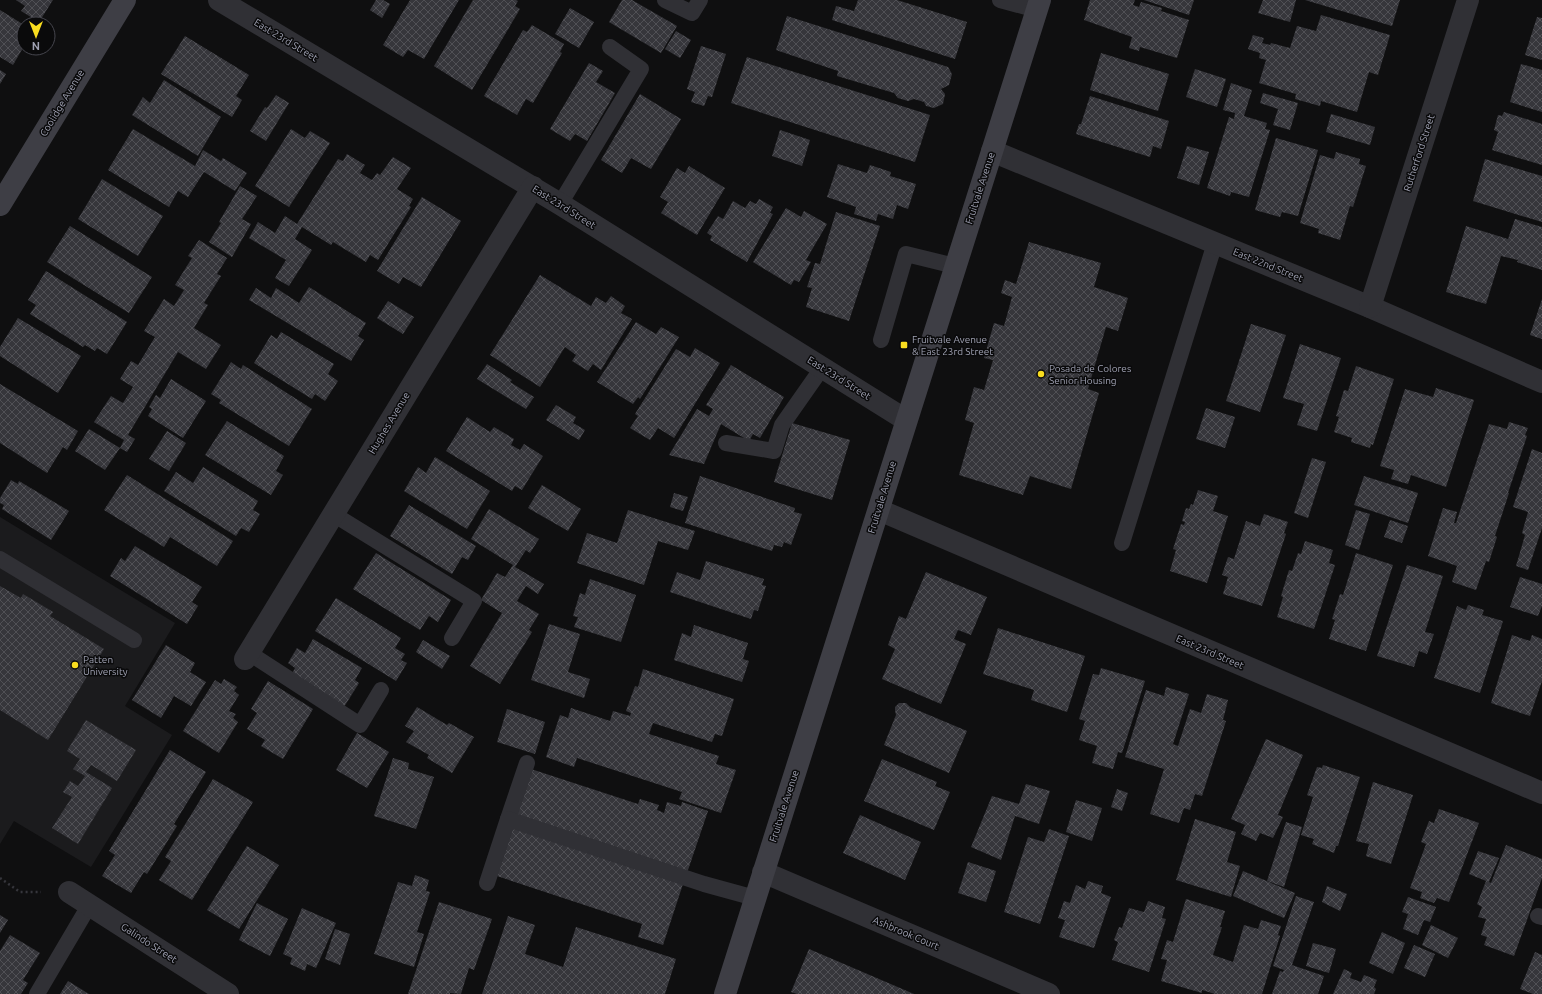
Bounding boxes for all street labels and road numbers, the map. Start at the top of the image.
street label: East 23rd Street [252,17,320,63]
street label: Coolidge Avenue [38,68,86,138]
street label: Rutherford Street [1401,113,1437,193]
street label: Fruitvale Avenue [963,151,997,225]
street label: East 23rd Street [530,183,598,231]
street label: East 22nd Street [1231,246,1305,284]
street label: East 23rd Street [805,354,873,402]
street label: Hughes Avenue [366,390,412,456]
street label: Fruitvale Avenue [866,459,898,535]
street label: East 23rd Street [1175,633,1246,671]
street label: Fruitvale Avenue [767,769,801,843]
street label: Ashbrook Court [871,914,941,952]
street label: Galindo Street [119,921,179,965]

